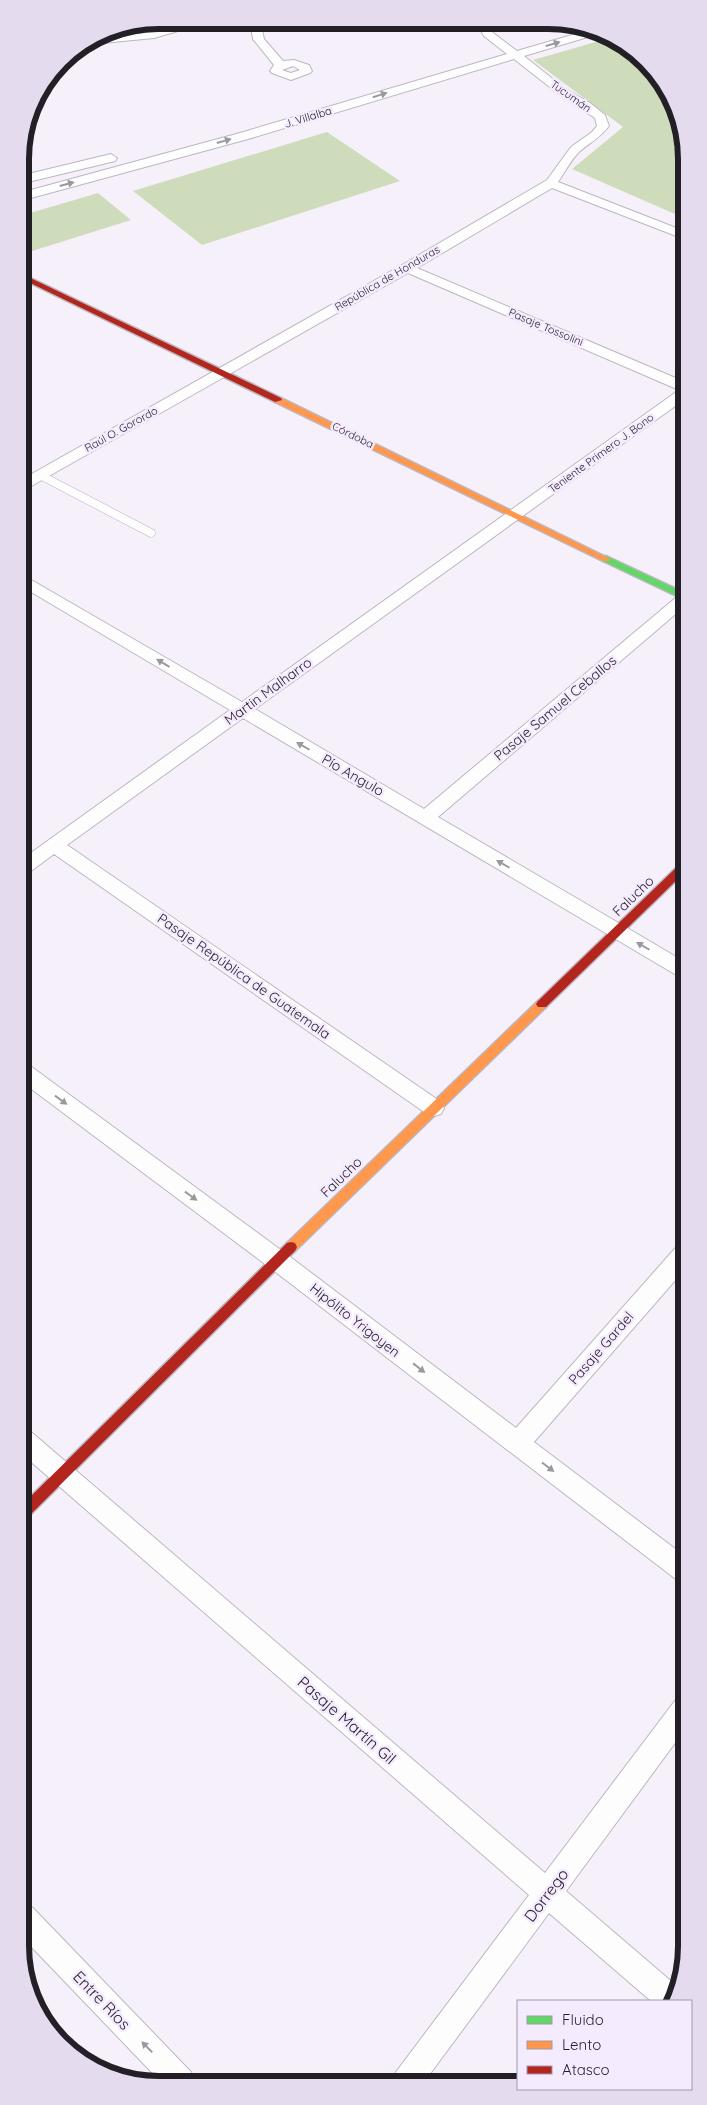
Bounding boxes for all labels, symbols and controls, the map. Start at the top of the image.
one-way arrow [545,40,560,48]
street label: Tucumán [548,77,594,115]
one-way arrow [373,90,388,98]
street label: J. Villalba [283,103,333,131]
one-way arrow [217,137,232,145]
one-way arrow [60,180,75,188]
street label: República de Honduras [332,242,442,314]
street label: Pasaje Tossolini [507,305,585,349]
street label: Raúl O. Gorordo [82,403,160,455]
street label: Teniente Primero J. Bono [546,410,657,496]
street label: Córdoba [330,419,376,451]
street label: Pasaje Samuel Ceballos [490,651,620,765]
street label: Martin Malharro [221,653,315,729]
one-way arrow [157,659,170,668]
one-way arrow [296,742,309,751]
street label: Pío Angulo [319,750,387,800]
one-way arrow [496,860,511,868]
street label: Falucho [608,872,658,920]
street label: Pasaje República de Guatemala [154,909,334,1043]
one-way arrow [637,942,650,951]
one-way arrow [54,1094,67,1105]
street label: Falucho [316,1153,366,1201]
one-way arrow [184,1191,198,1201]
street label: Hipólito Yrigoyen [306,1279,404,1361]
street label: Pasaje Gardel [565,1308,637,1388]
one-way arrow [412,1363,425,1374]
one-way arrow [541,1462,554,1472]
street label: Pasaje Martín Gil [294,1672,400,1768]
street label: Dorrego [519,1864,573,1926]
street label: Entre Ríos [69,1966,135,2034]
legend [517,2000,692,2090]
text: Fluido [562,2010,604,2029]
text: Lento [562,2035,601,2054]
one-way arrow [141,2042,153,2054]
text: Atasco [562,2060,610,2079]

